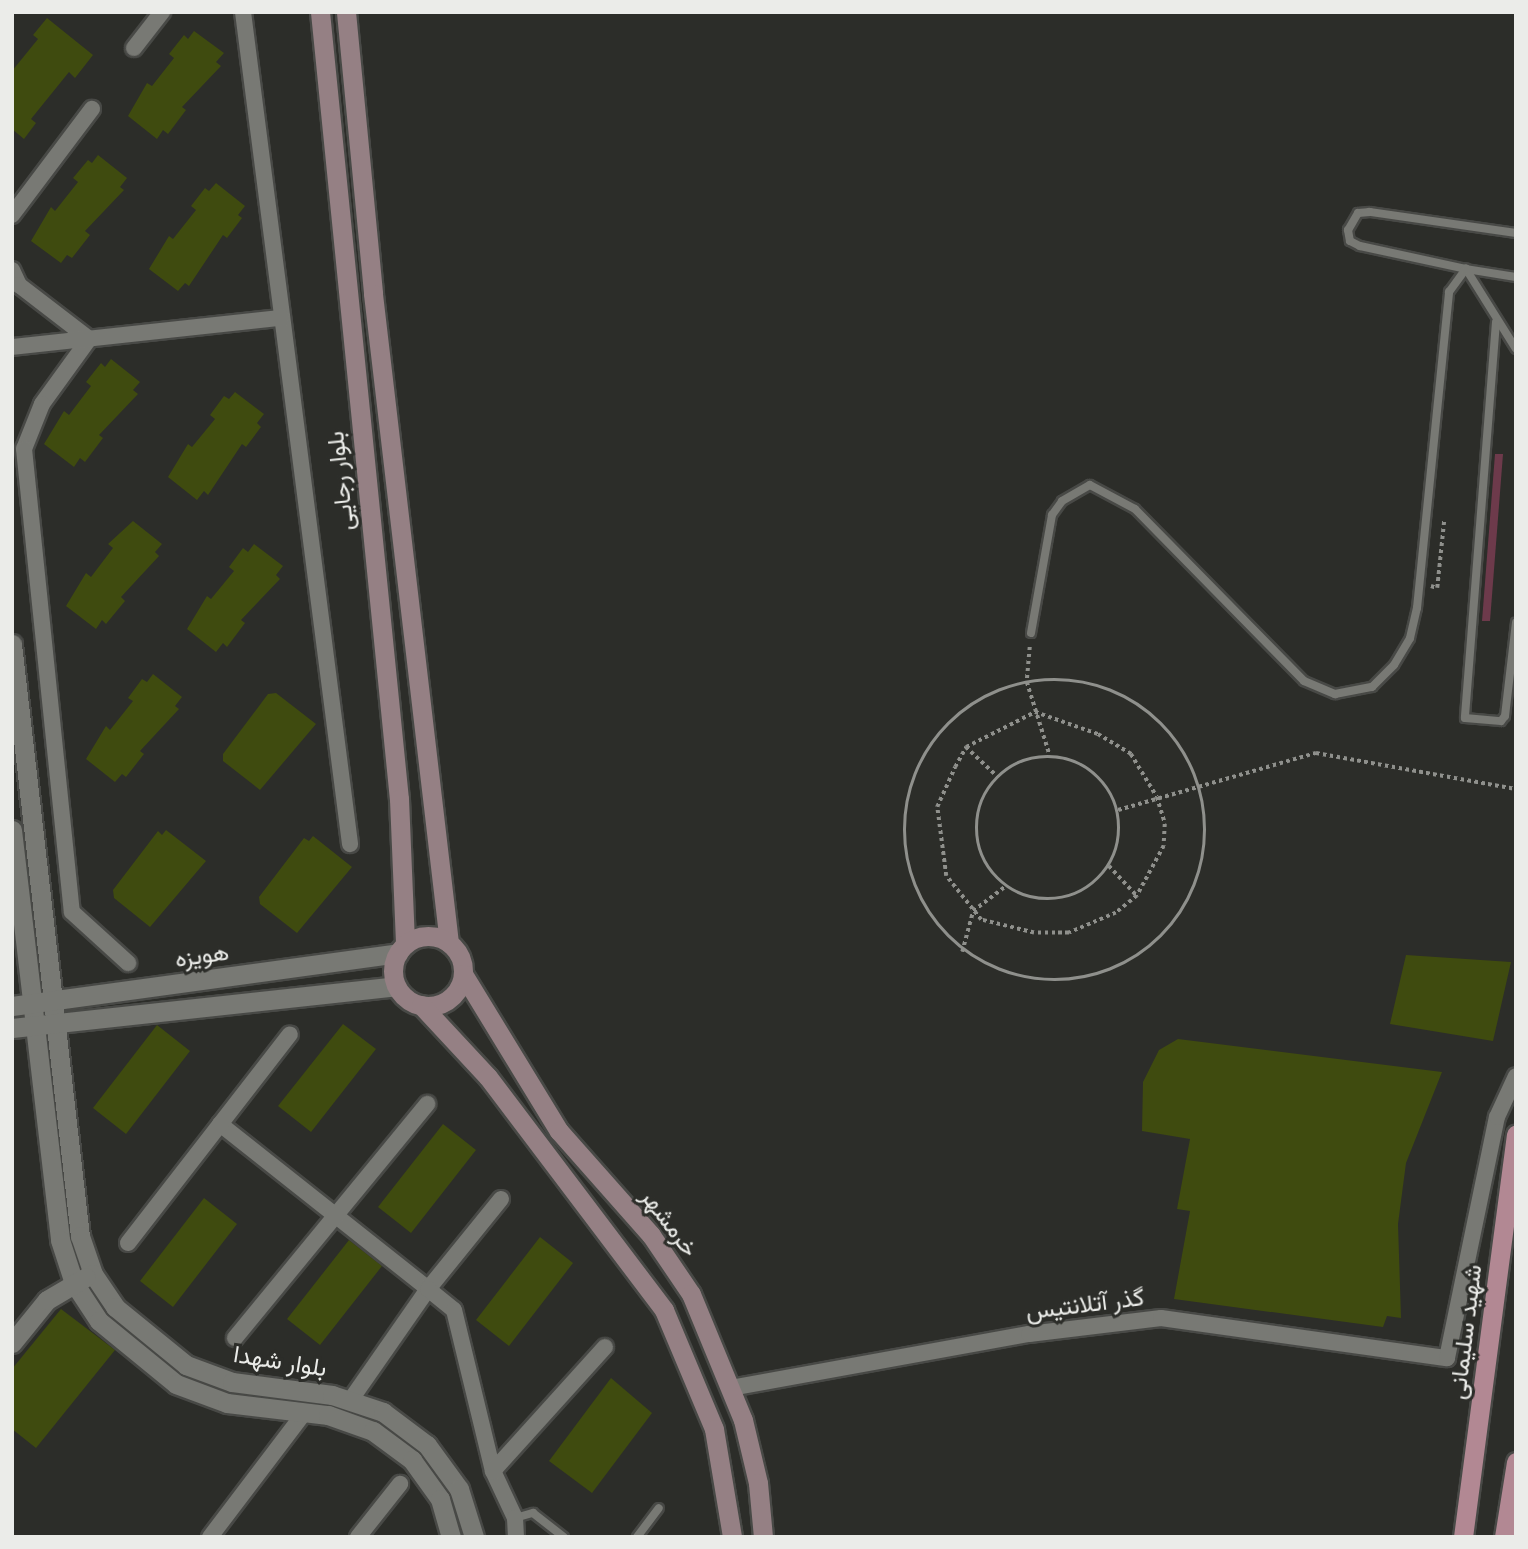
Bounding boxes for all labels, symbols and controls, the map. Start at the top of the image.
street label: بلوار رجایی [321,430,361,532]
street label: هویزه [173,938,231,974]
street label: خرمشهر [634,1183,704,1263]
street label: شهید سلیمانی [1443,1263,1489,1401]
street label: گذر آتلانتیس [1024,1283,1146,1327]
street label: بلوار شهدا [231,1340,329,1384]

